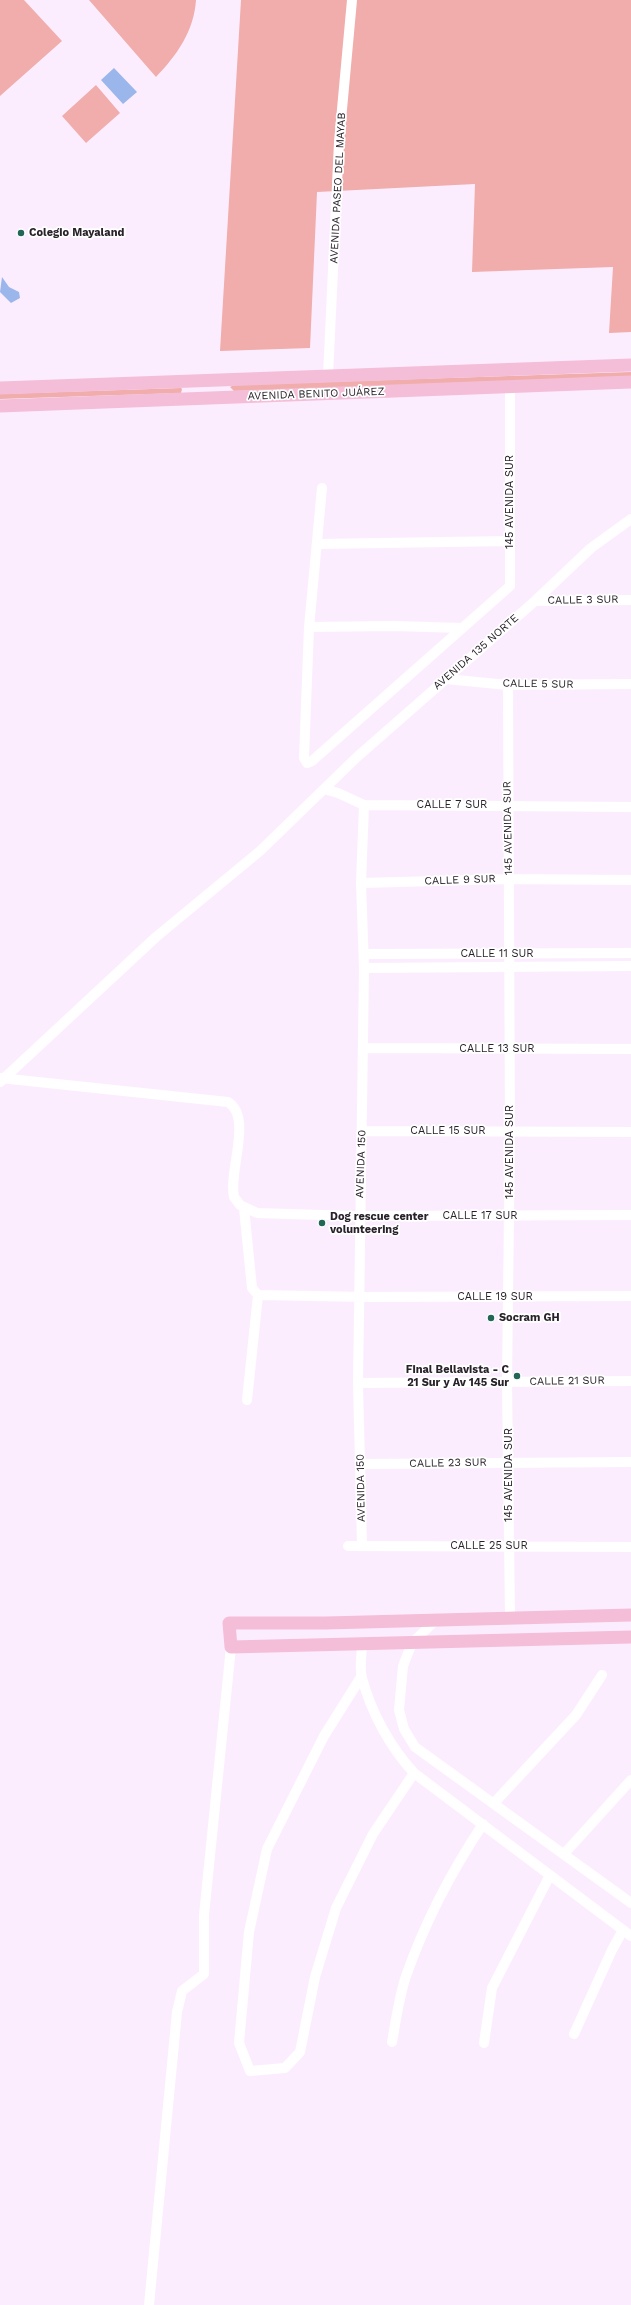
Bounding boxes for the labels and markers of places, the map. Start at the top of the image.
place label: Colegio Mayaland [29,226,124,240]
marker: Colegio Mayaland [16,228,26,238]
place label: Dog rescue center volunteering [330,1210,428,1236]
marker: Dog rescue center volunteering [317,1218,327,1228]
place label: Socram GH [499,1311,560,1325]
marker: Socram GH [486,1313,496,1323]
place label: Final Bellavista - C 21 Sur y Av 145 Sur [406,1363,509,1389]
marker: Final Bellavista - C 21 Sur y Av 145 Sur [512,1371,522,1381]

